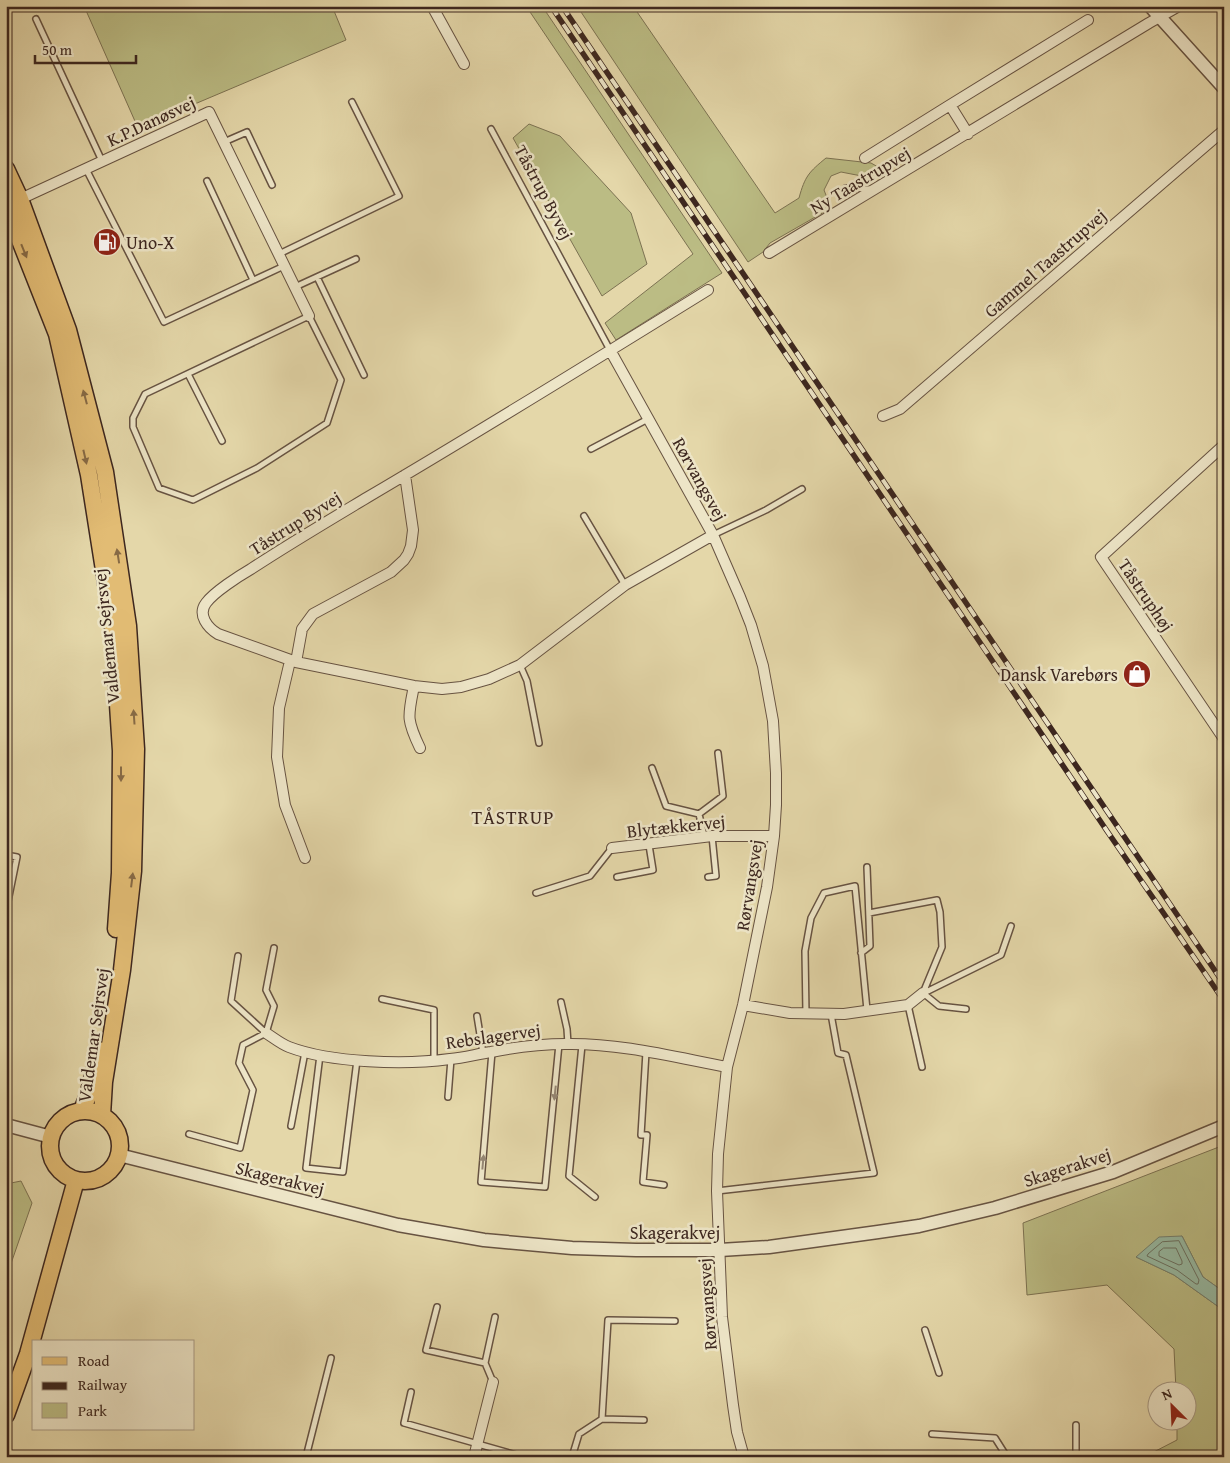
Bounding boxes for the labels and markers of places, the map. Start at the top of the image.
fuel station icon: Uno-X [92,227,122,257]
place label: Uno-X [126,229,175,256]
shop icon: Dansk Varebørs [1122,659,1152,689]
place label: Dansk Varebørs [1000,661,1118,688]

